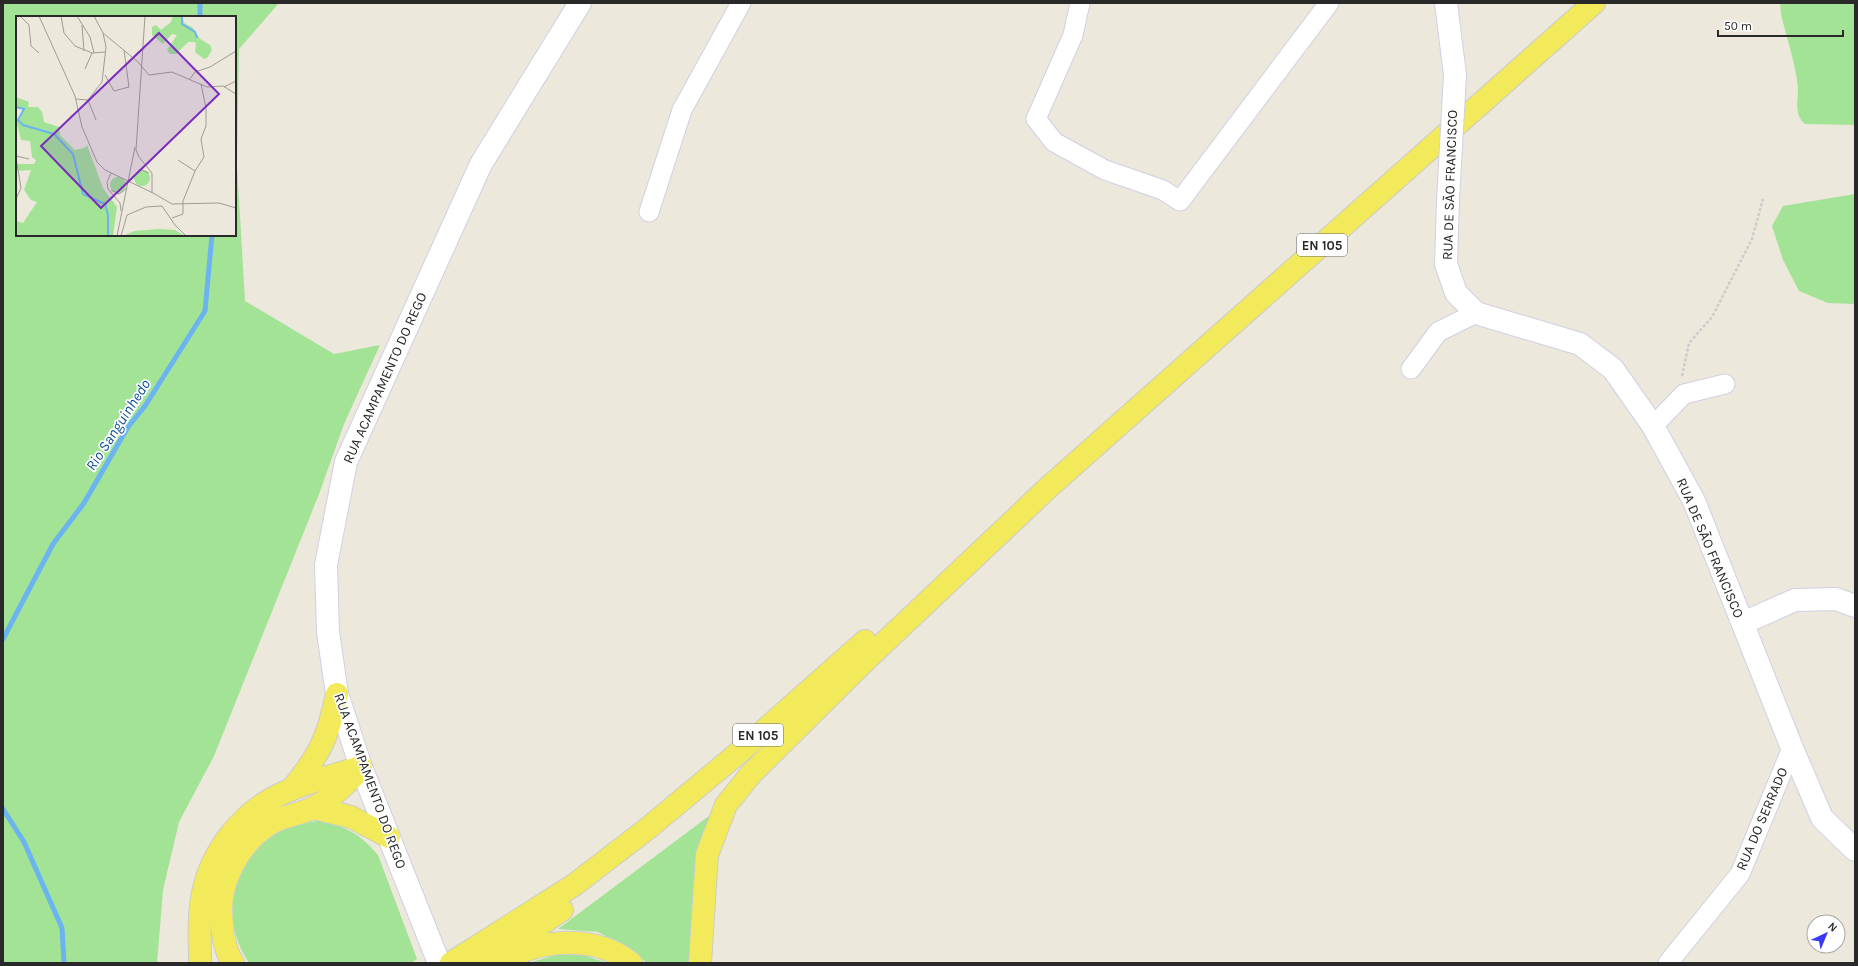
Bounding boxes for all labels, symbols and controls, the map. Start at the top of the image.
scale bar [1718,12,1843,38]
inset map [16,16,236,236]
text: 50 m [1724,19,1752,33]
street label: RUA DE SÃO FRANCISCO [1439,109,1461,261]
road number: EN 105 [1297,234,1347,256]
street label: RUA ACAMPAMENTO DO REGO [339,290,431,466]
water label: Rio Sanguinhedo [82,375,155,474]
street label: RUA DE SÃO FRANCISCO [1673,475,1747,621]
street label: RUA ACAMPAMENTO DO REGO [330,691,410,871]
road number: EN 105 [733,724,783,746]
street label: RUA DO SERRADO [1733,765,1791,873]
north arrow [1806,914,1846,954]
text: N [1825,920,1840,935]

